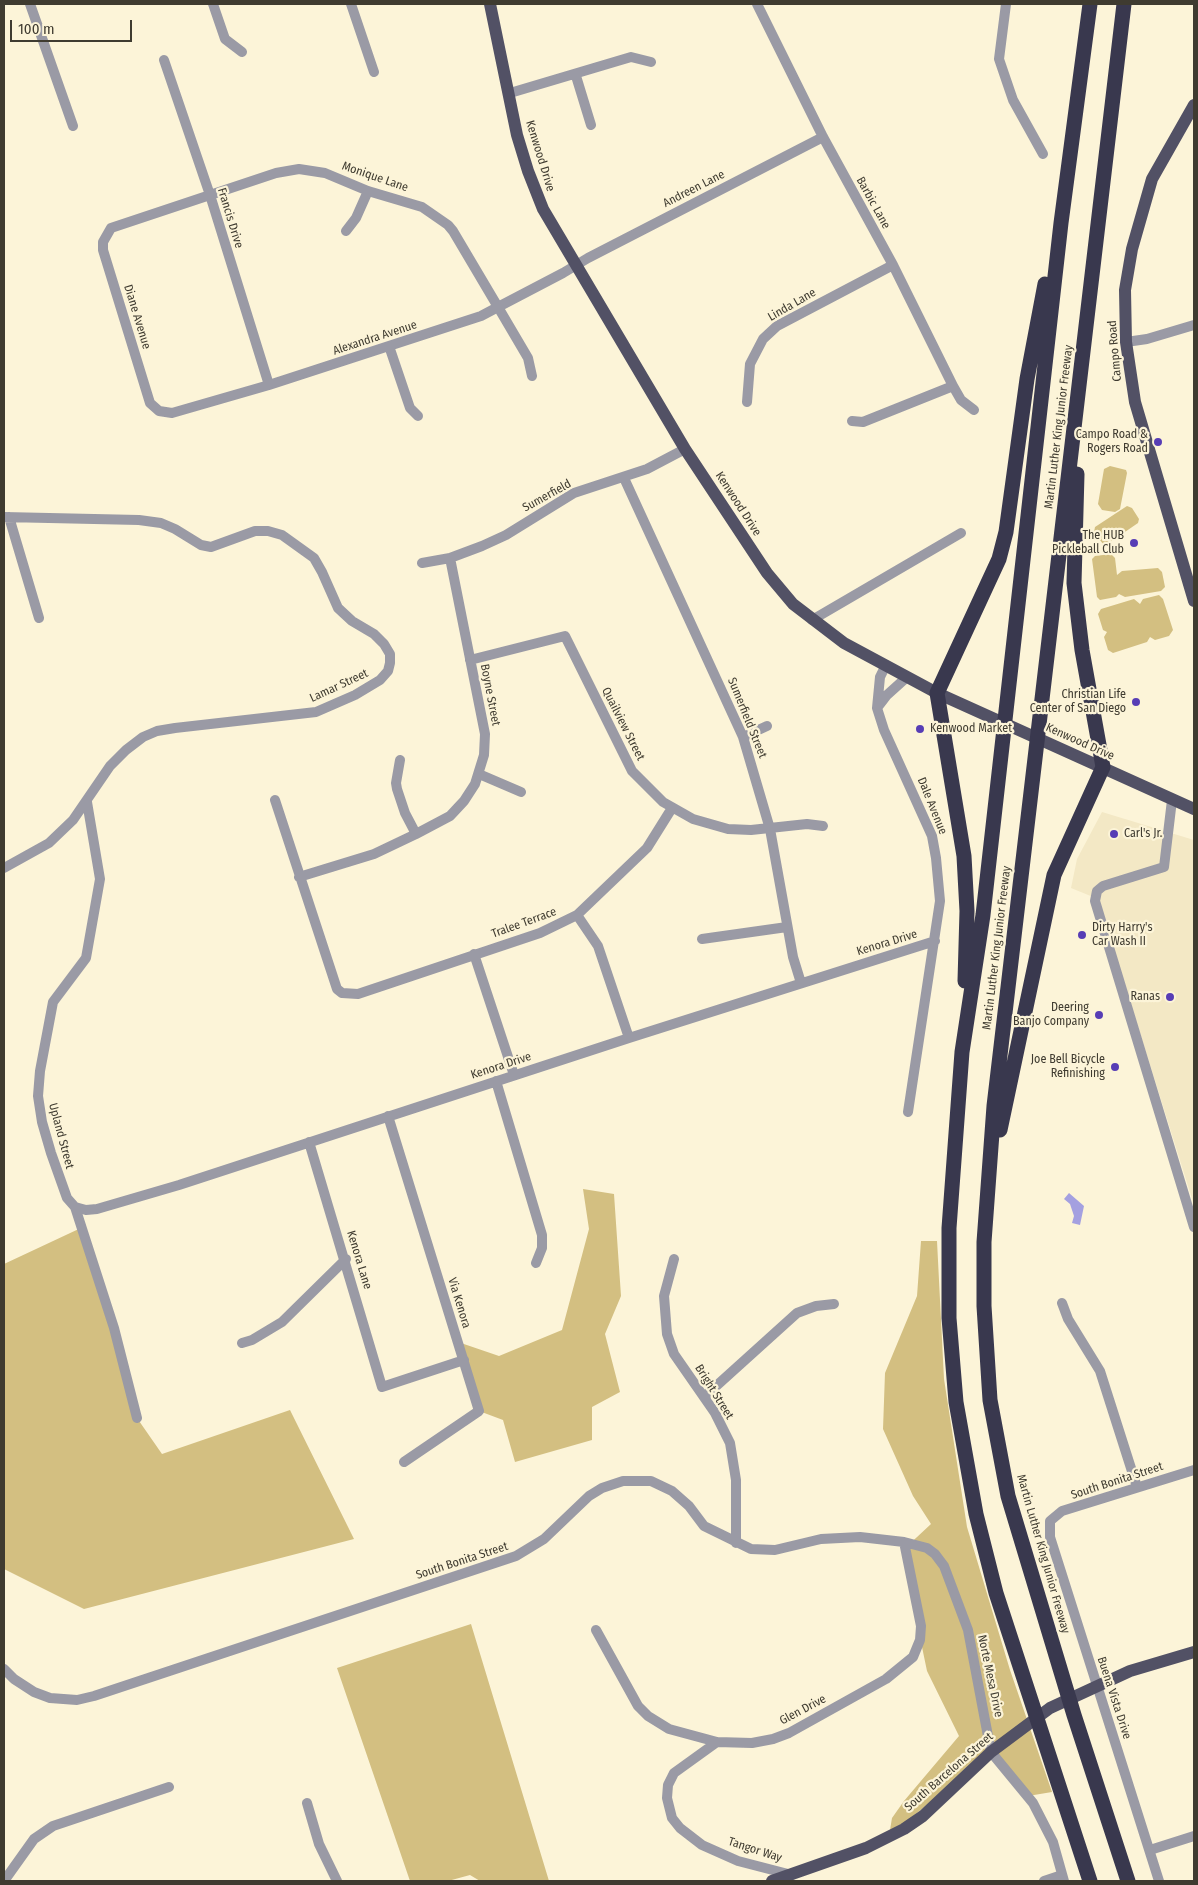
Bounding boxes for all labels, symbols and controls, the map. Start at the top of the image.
scale bar [12,10,135,42]
text: 100 m [18,20,55,38]
street label: Kenwood Drive [522,119,558,193]
street label: Monique Lane [340,159,410,195]
street label: Andreen Lane [661,167,727,211]
street label: Barbic Lane [853,174,893,232]
street label: Francis Drive [214,186,246,250]
street label: Diane Avenue [120,283,154,351]
street label: Linda Lane [765,285,819,325]
street label: Alexandra Avenue [331,318,419,358]
street label: Campo Road [1105,320,1125,382]
street label: Martin Luther King Junior Freeway [1042,344,1076,510]
place label: Campo Road & Rogers Road [1076,428,1148,456]
marker: Campo Road & Rogers Road [1152,436,1164,448]
street label: Kenwood Drive [712,469,764,539]
street label: Sumerfield [520,477,574,515]
place label: The HUB Pickleball Club [1052,529,1124,557]
marker: The HUB Pickleball Club [1128,537,1140,549]
street label: Boyne Street [477,663,503,727]
street label: Lamar Street [308,666,370,706]
street label: Sumerfield Street [724,676,770,760]
street label: Quailview Street [598,685,648,763]
place label: Christian Life Center of San Diego [1030,688,1126,716]
marker: Christian Life Center of San Diego [1130,696,1142,708]
street label: Kenwood Drive [1043,720,1117,764]
place label: Kenwood Market [930,722,1012,736]
marker: Kenwood Market [914,723,926,735]
street label: Dale Avenue [914,775,950,837]
place label: Carl's Jr. [1124,827,1162,841]
marker: Carl's Jr. [1108,828,1120,840]
street label: Martin Luther King Junior Freeway [980,865,1014,1031]
street label: Tralee Terrace [490,905,558,941]
place label: Dirty Harry's Car Wash II [1092,921,1153,949]
street label: Kenora Drive [855,927,919,959]
marker: Dirty Harry's Car Wash II [1076,929,1088,941]
place label: Ranas [1130,990,1160,1004]
marker: Ranas [1164,991,1176,1003]
place label: Deering Banjo Company [1013,1001,1089,1029]
marker: Deering Banjo Company [1093,1009,1105,1021]
street label: Kenora Drive [469,1049,533,1083]
place label: Joe Bell Bicycle Refinishing [1031,1053,1105,1081]
marker: Joe Bell Bicycle Refinishing [1109,1061,1121,1073]
street label: Upland Street [45,1102,77,1170]
street label: Kenora Lane [343,1229,375,1291]
street label: Via Kenora [444,1276,474,1330]
street label: Bright Street [691,1362,737,1422]
street label: South Bonita Street [1069,1459,1165,1503]
street label: Martin Luther King Junior Freeway [1013,1473,1073,1635]
street label: South Bonita Street [414,1539,510,1583]
street label: Norte Mesa Drive [974,1633,1006,1719]
street label: Buena Vista Drive [1094,1655,1134,1741]
street label: Glen Drive [777,1692,829,1728]
street label: South Barcelona Street [902,1730,996,1814]
street label: Tangor Way [726,1835,784,1865]

